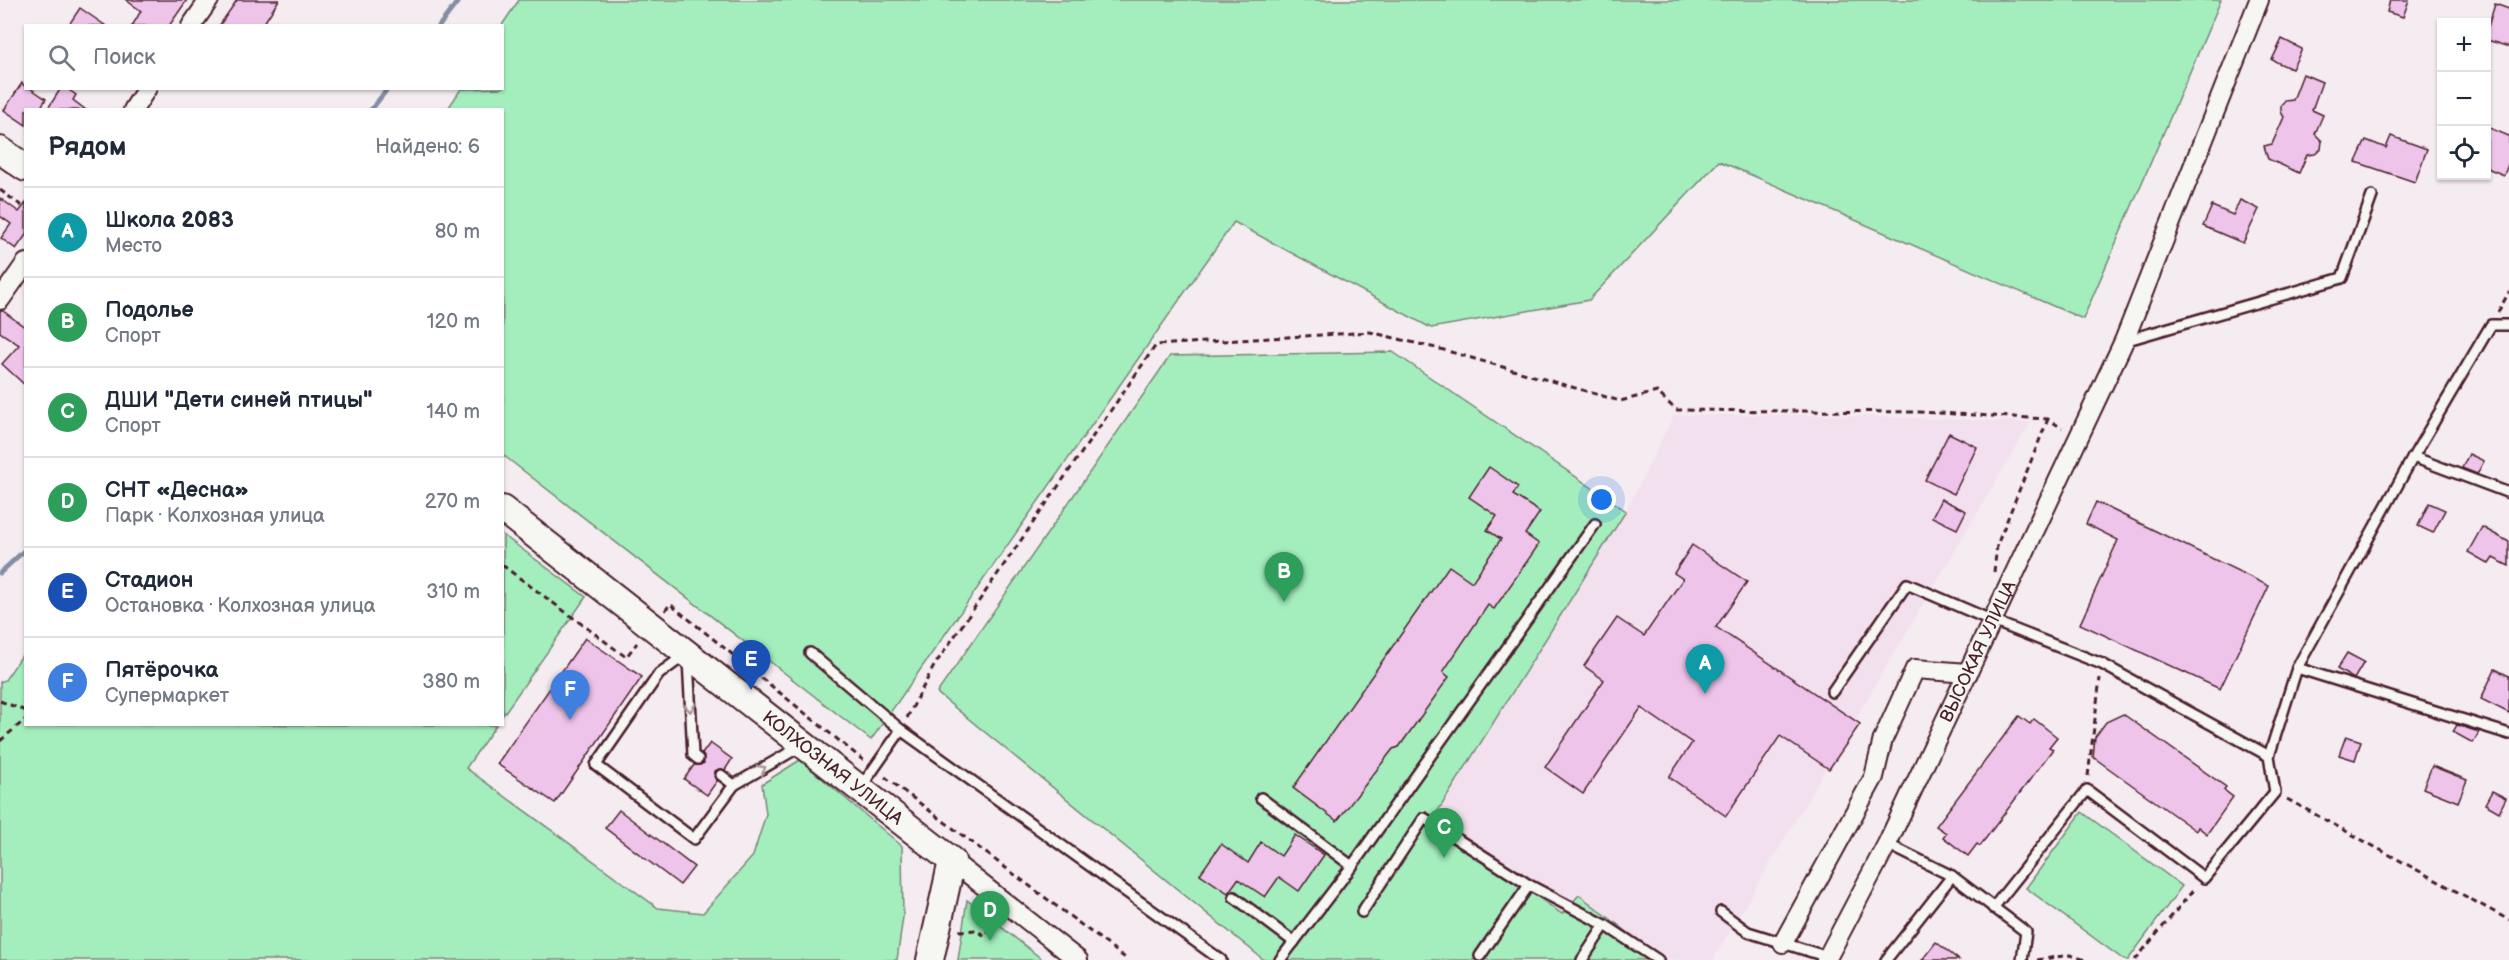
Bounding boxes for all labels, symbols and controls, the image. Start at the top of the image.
map controls [2437,18,2491,180]
button: + [2437,18,2491,72]
search box [24,24,504,90]
icon: search [45,41,78,74]
text: Поиск [93,44,156,71]
button: − [2437,72,2491,126]
button: locate [2437,126,2491,180]
text: Рядом [48,132,126,163]
text: Найдено: 6 [375,135,480,159]
text: Школа 2083 [105,207,234,234]
text: A [61,220,74,244]
text: 80 m [435,220,480,244]
text: Место [105,234,162,258]
text: Подолье [105,297,194,324]
text: B [60,310,75,334]
text: 120 m [427,310,480,334]
text: Спорт [105,324,161,348]
text: ДШИ "Дети синей птицы" [105,387,373,414]
text: C [60,400,75,424]
text: 140 m [426,400,480,424]
text: Спорт [105,414,161,438]
text: СНТ «Десна» [105,477,249,504]
your location [1587,485,1616,514]
text: D [61,490,74,514]
text: 270 m [425,490,480,514]
text: Парк · Колхозная улица [105,504,325,528]
pin: B [1264,552,1304,602]
text: Стадион [105,567,193,594]
street label: ВЫСОКАЯ УЛИЦА [1936,577,2021,726]
text: E [61,580,74,604]
text: 310 m [426,580,480,604]
text: Остановка · Колхозная улица [105,594,375,618]
pin: E [732,640,771,690]
pin: A [1686,644,1724,694]
text: Пятёрочка [105,657,218,684]
text: F [61,670,74,694]
text: 380 m [422,670,480,694]
pin: F [550,670,590,720]
text: Супермаркет [105,684,229,708]
one-way arrow [684,703,697,712]
street label: КОЛХОЗНАЯ УЛИЦА [758,707,907,830]
one-way arrow [756,764,766,776]
pin: C [1424,808,1464,858]
pin: D [970,892,1010,941]

